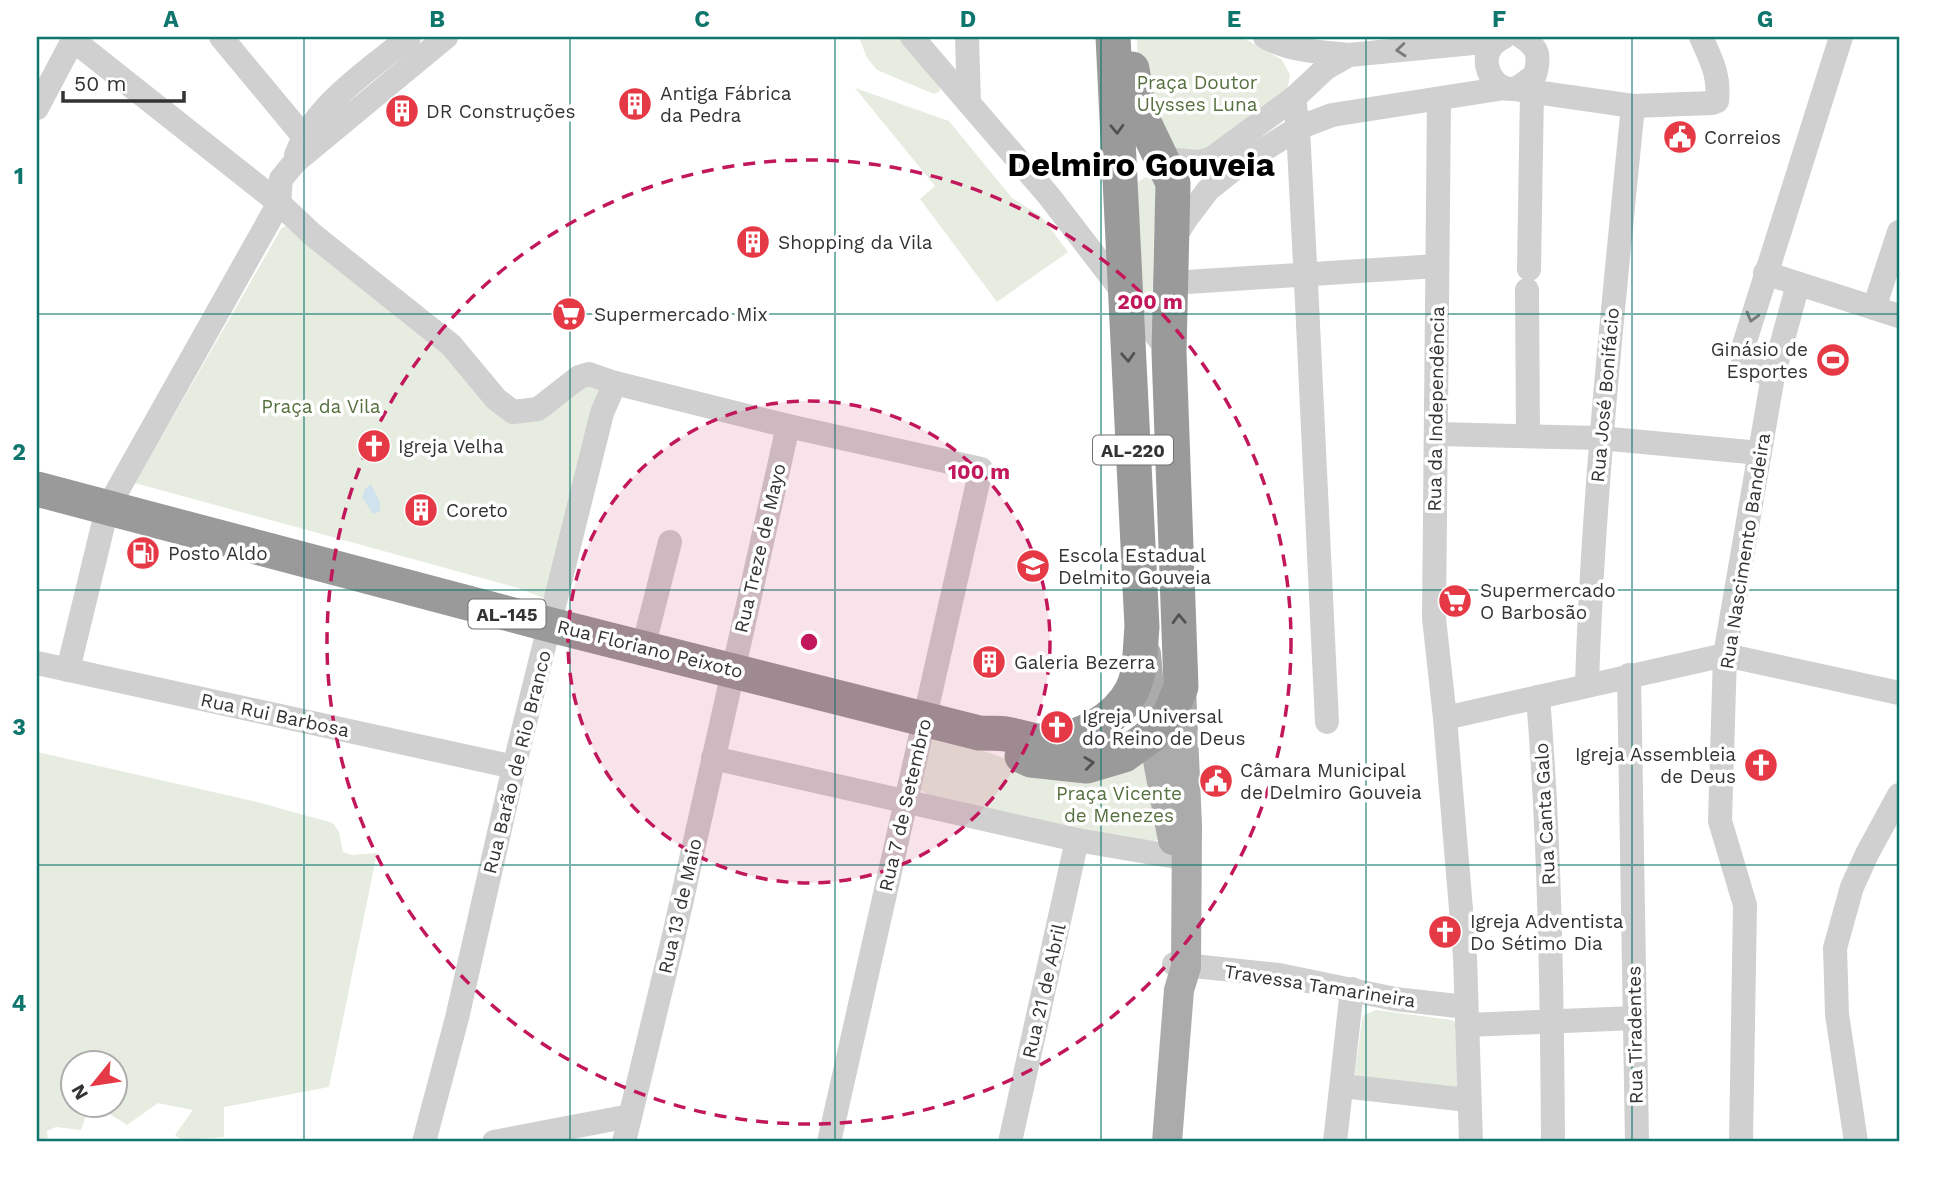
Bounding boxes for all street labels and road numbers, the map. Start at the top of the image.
street label: Rua da Independência [1423,306,1449,512]
street label: Rua José Bonifácio [1586,307,1624,483]
street label: Rua Nascimento Bandeira [1715,431,1775,671]
road number: AL-220 [1093,436,1173,464]
street label: Rua Treze de Mayo [729,461,791,635]
road number: AL-145 [468,600,546,628]
street label: Rua Floriano Peixoto [555,615,745,683]
street label: Rua Barão de Rio Branco [478,648,556,876]
street label: Rua Rui Barbosa [198,688,352,742]
street label: Rua 7 de Setembro [874,716,936,894]
street label: Rua Canta Galo [1530,742,1560,886]
street label: Rua 13 de Maio [653,836,707,976]
street label: Rua 21 de Abril [1017,921,1071,1061]
street label: Travessa Tamarineira [1223,960,1417,1013]
street label: Rua Tiradentes [1622,966,1648,1104]

